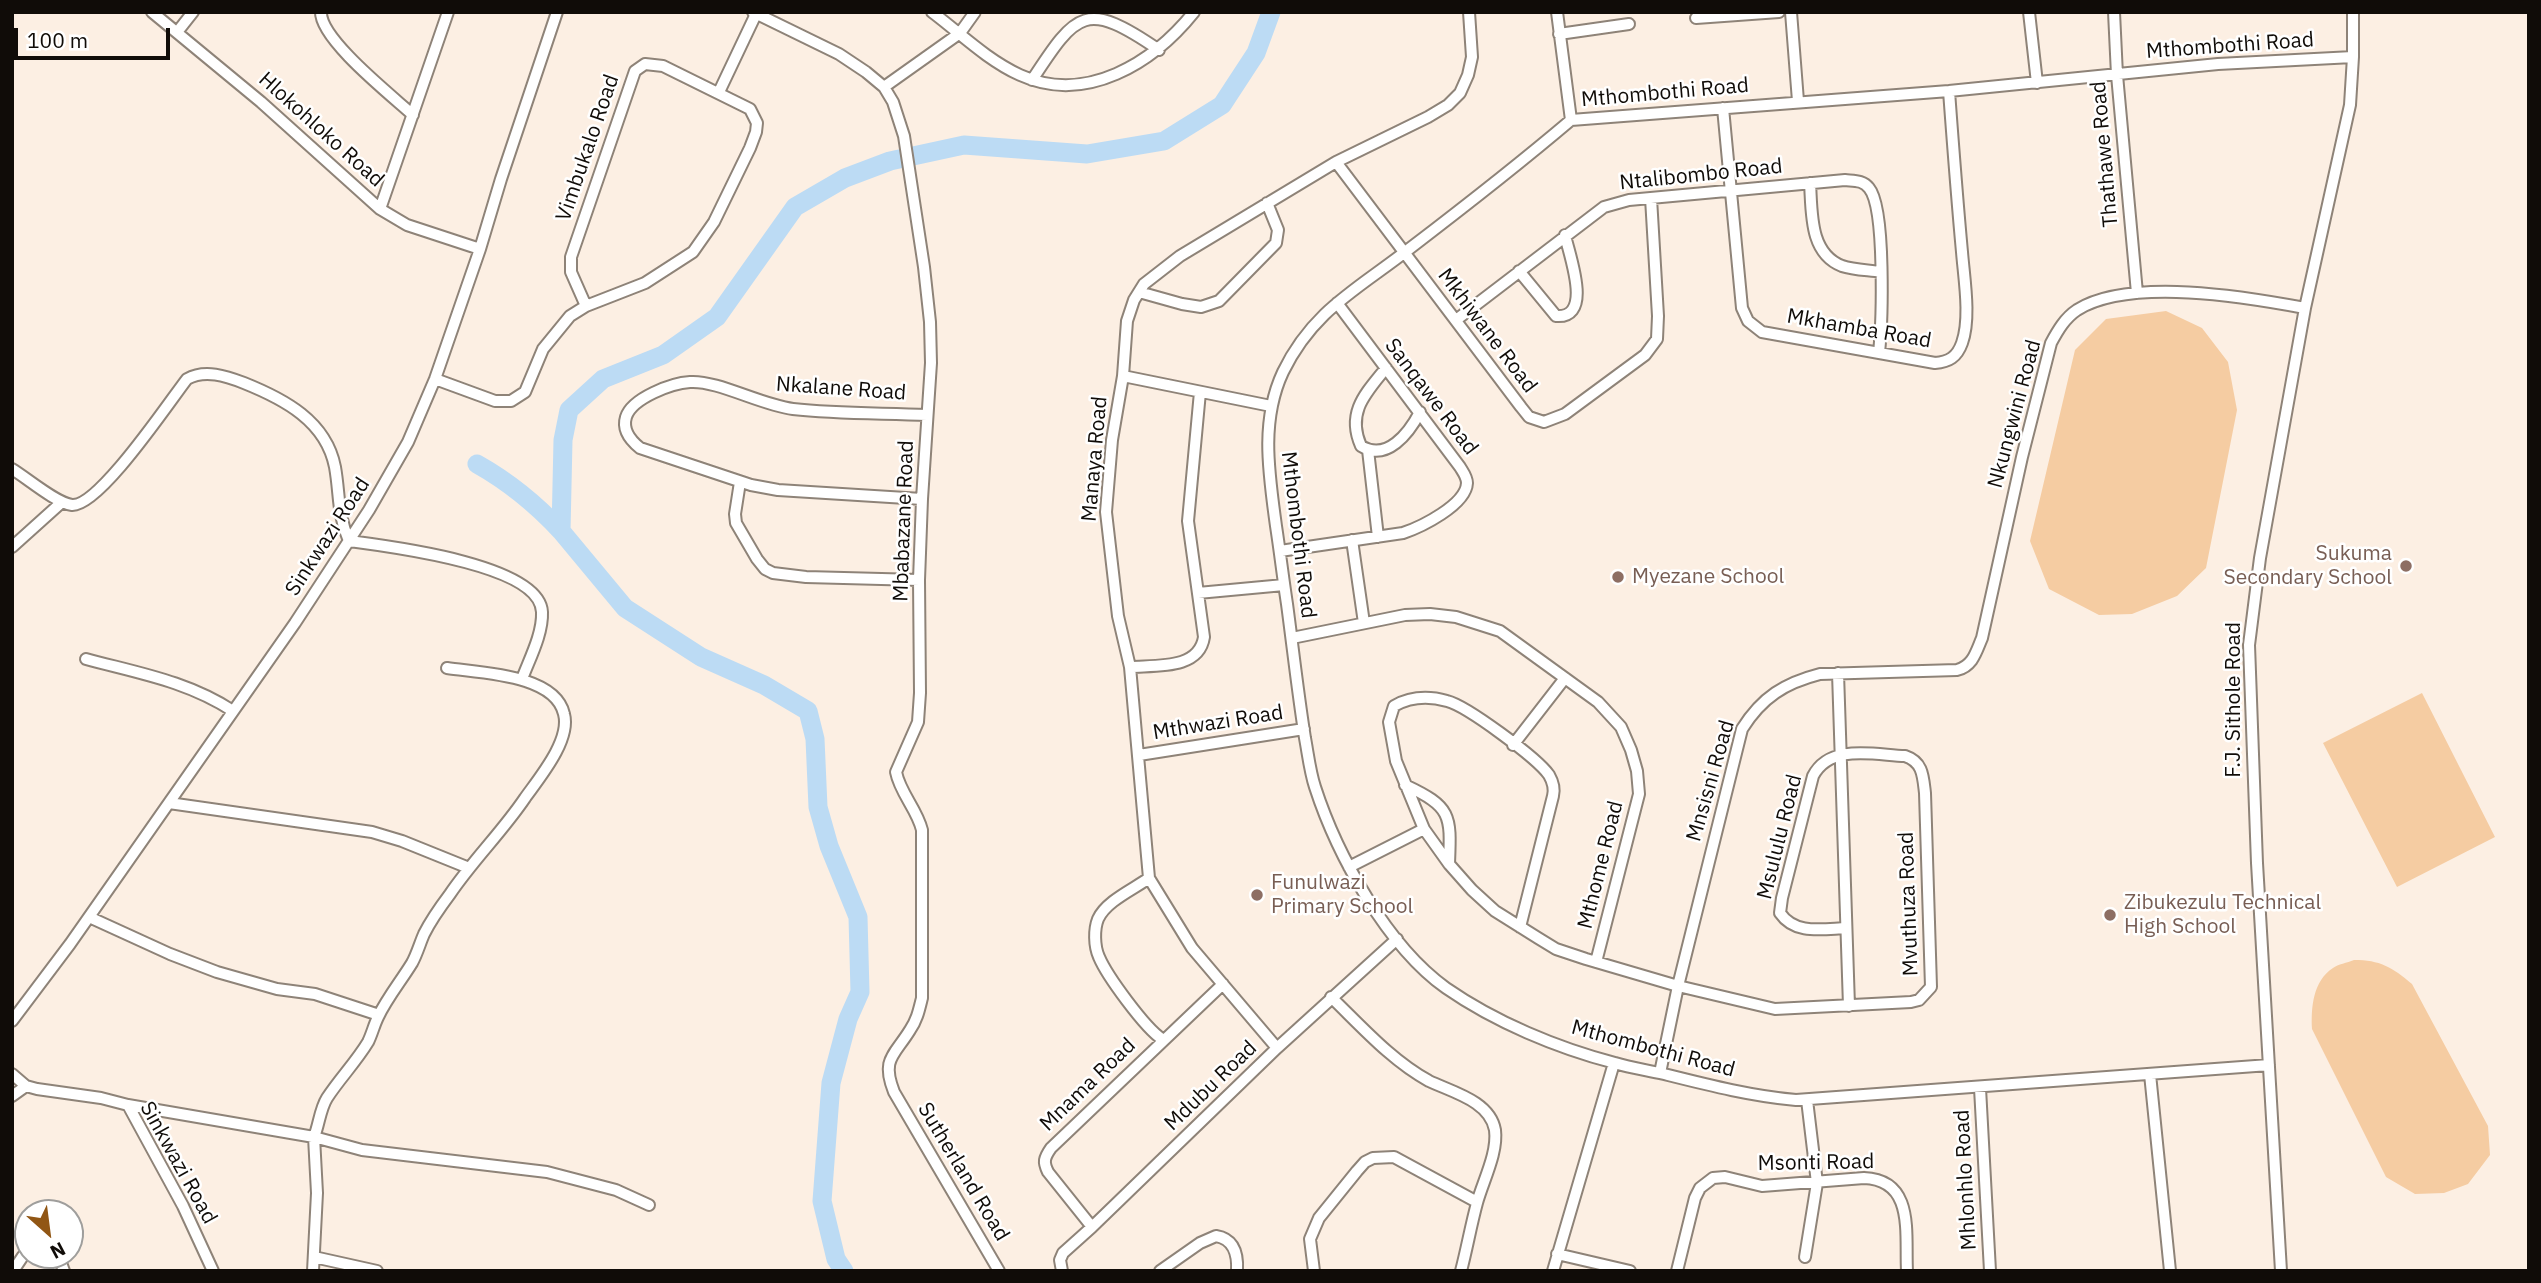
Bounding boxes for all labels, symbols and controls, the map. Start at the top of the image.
scale bar [18,14,173,58]
text: 100 m [27,26,88,54]
street label: Mthombothi Road [2145,28,2315,64]
street label: Hlokohloko Road [253,67,389,193]
street label: Vimbukalo Road [551,71,625,225]
street label: Mthombothi Road [1580,73,1750,113]
street label: Thathawe Road [2086,80,2124,228]
street label: Ntalibombo Road [1618,154,1784,196]
street label: Mkhiwane Road [1432,264,1542,398]
street label: Mkhamba Road [1785,304,1933,354]
street label: Sanqawe Road [1379,334,1483,460]
street label: Nkungwini Road [1983,337,2047,491]
street label: Nkalane Road [775,372,907,406]
street label: Manaya Road [1077,395,1113,523]
street label: Mbabazane Road [889,440,919,602]
street label: Mthombothi Road [1275,450,1321,620]
street label: Sinkwazi Road [280,473,376,601]
place label: Sukuma Secondary School [2223,541,2392,591]
marker: Sukuma Secondary School [2398,558,2414,574]
place label: Myezane School [1632,564,1784,590]
marker: Myezane School [1610,569,1626,585]
street label: F.J. Sithole Road [2221,622,2247,778]
street label: Mthwazi Road [1151,700,1285,746]
street label: Mnsisni Road [1682,717,1740,845]
street label: Msululu Road [1752,772,1808,902]
street label: Mthome Road [1573,798,1629,932]
street label: Mvuthuza Road [1894,831,1924,977]
place label: Funulwazi Primary School [1271,870,1413,920]
marker: Funulwazi Primary School [1249,887,1265,903]
place label: Zibukezulu Technical High School [2124,890,2321,940]
marker: Zibukezulu Technical High School [2102,907,2118,923]
street label: Mthombothi Road [1569,1015,1737,1083]
street label: Mnama Road [1035,1033,1141,1137]
street label: Mdubu Road [1160,1036,1262,1136]
street label: Sinkwazi Road [134,1097,222,1229]
street label: Sutherland Road [912,1098,1014,1246]
street label: Mhlonhlo Road [1950,1109,1982,1251]
street label: Msonti Road [1757,1149,1875,1177]
north arrow [14,1199,84,1269]
text: N [46,1237,70,1265]

